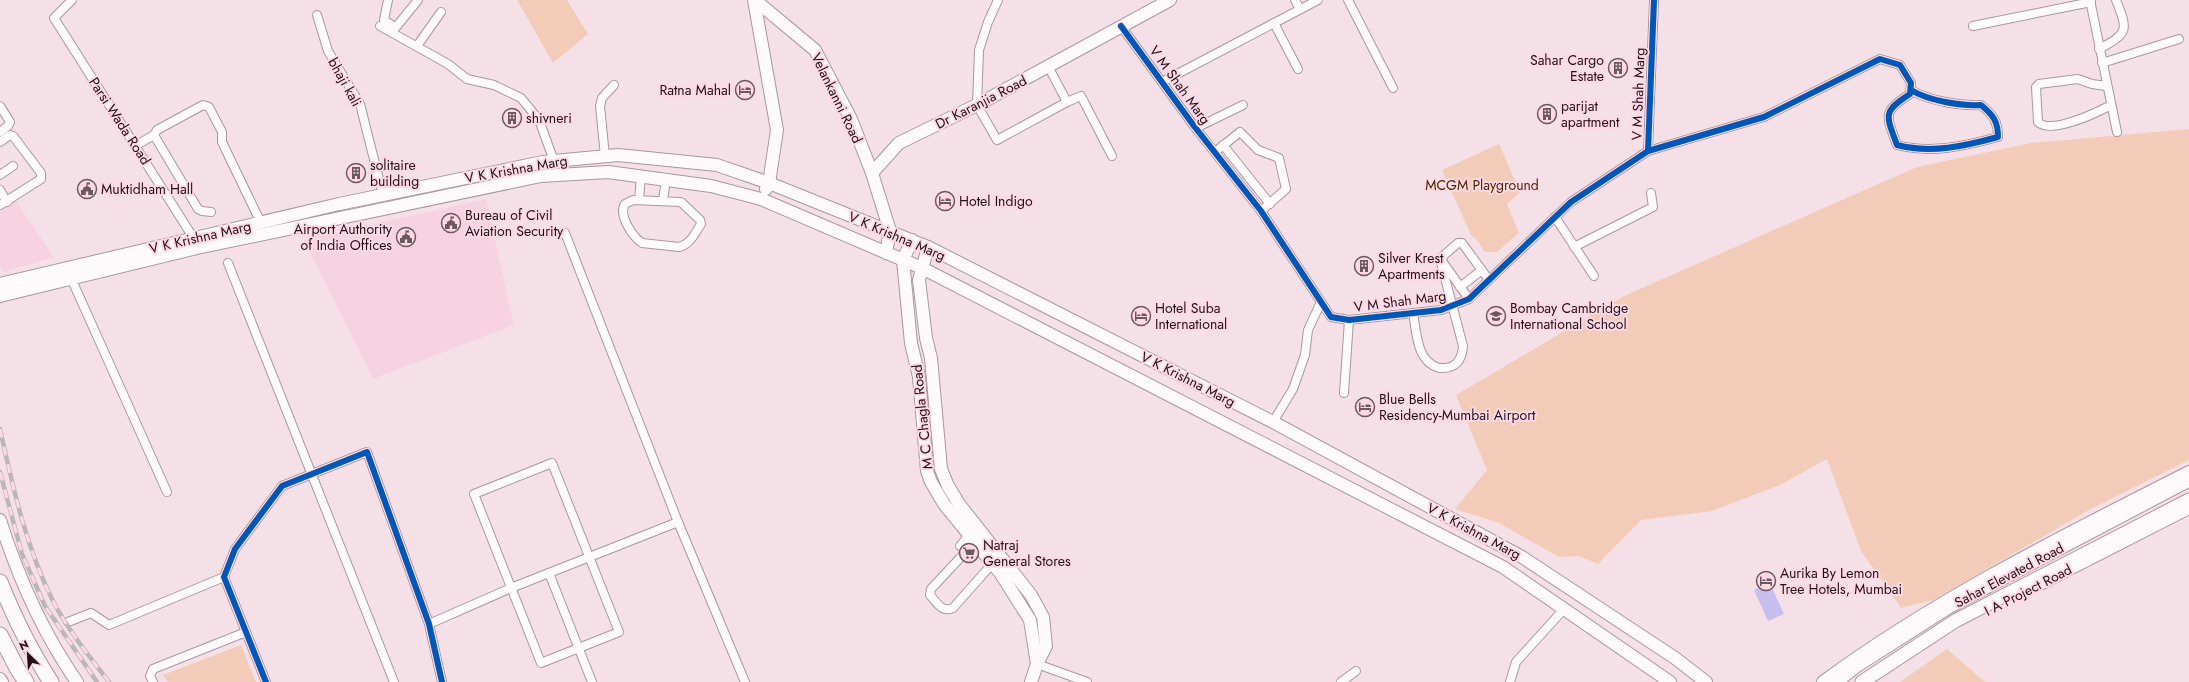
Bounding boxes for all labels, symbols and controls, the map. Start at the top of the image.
street label: V M Shah Marg [1145,42,1215,128]
street label: V M Shah Marg [1626,47,1650,141]
street label: Velankanni Road [806,49,868,147]
place label: Sahar Cargo Estate [1530,50,1604,86]
street label: bhaji kali [323,54,367,110]
building icon: Sahar Cargo Estate [1607,57,1629,79]
street label: Dr Karanjia Road [932,70,1030,134]
street label: Parsi Wada Road [84,73,156,169]
hotel icon: Ratna Mahal [734,79,756,101]
place label: Ratna Mahal [659,80,731,100]
place label: parijat apartment [1561,96,1620,132]
building icon: parijat apartment [1536,103,1558,125]
building icon: shivneri [501,107,523,129]
place label: shivneri [526,108,572,128]
street label: V K Krishna Marg [463,150,569,188]
place label: solitaire building [370,155,419,191]
building icon: solitaire building [345,162,367,184]
park label: MCGM Playground [1425,175,1539,195]
public building icon: Muktidham Hall [76,178,98,200]
place label: Muktidham Hall [101,179,193,199]
hotel icon: Hotel Indigo [934,190,956,212]
place label: Hotel Indigo [959,191,1033,211]
place label: Bureau of Civil Aviation Security [465,205,564,241]
street label: V K Krishna Marg [845,207,949,265]
public building icon: Bureau of Civil Aviation Security [440,212,462,234]
street label: V K Krishna Marg [147,216,253,258]
place label: Airport Authority of India Offices [294,219,393,255]
public building icon: Airport Authority of India Offices [395,226,417,248]
place label: Silver Krest Apartments [1378,248,1445,284]
building icon: Silver Krest Apartments [1353,255,1375,277]
street label: V M Shah Marg [1353,285,1447,317]
place label: Hotel Suba International [1155,298,1227,334]
place label: Bombay Cambridge International School [1510,298,1628,334]
hotel icon: Hotel Suba International [1130,305,1152,327]
school or university icon: Bombay Cambridge International School [1485,305,1507,327]
street label: V K Krishna Marg [1137,347,1239,411]
street label: M C Chagla Road [907,364,937,470]
place label: Blue Bells Residency-Mumbai Airport [1379,389,1536,425]
hotel icon: Blue Bells Residency-Mumbai Airport [1354,396,1376,418]
street label: V K Krishna Marg [1423,498,1525,564]
place label: Natraj General Stores [983,535,1071,571]
street label: Sahar Elevated Road [1951,538,2067,612]
supermarket icon: Natraj General Stores [958,542,980,564]
street label: I A Project Road [1981,559,2075,621]
place label: Aurika By Lemon Tree Hotels, Mumbai [1780,563,1902,599]
hotel icon: Aurika By Lemon Tree Hotels, Mumbai [1755,570,1777,592]
north arrow [8,634,48,674]
text: N [16,636,31,654]

